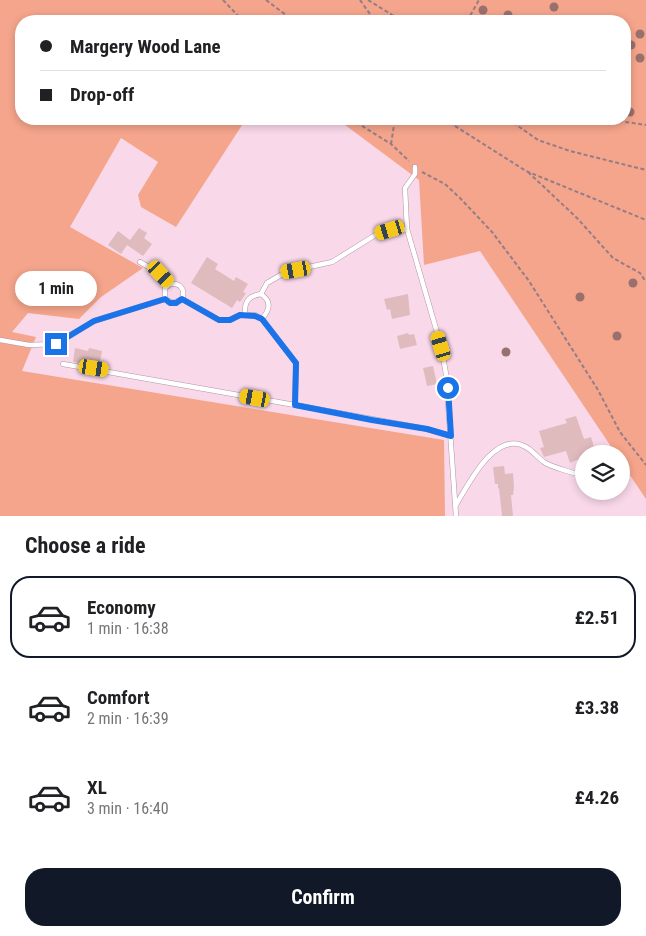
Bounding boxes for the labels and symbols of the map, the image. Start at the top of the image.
car [373,218,406,242]
car [145,258,176,290]
car [279,260,312,280]
callout: 1 min [15,272,97,306]
car [429,329,452,363]
route end [45,333,67,355]
car [78,358,109,378]
route start [437,377,459,399]
car [238,388,271,408]

